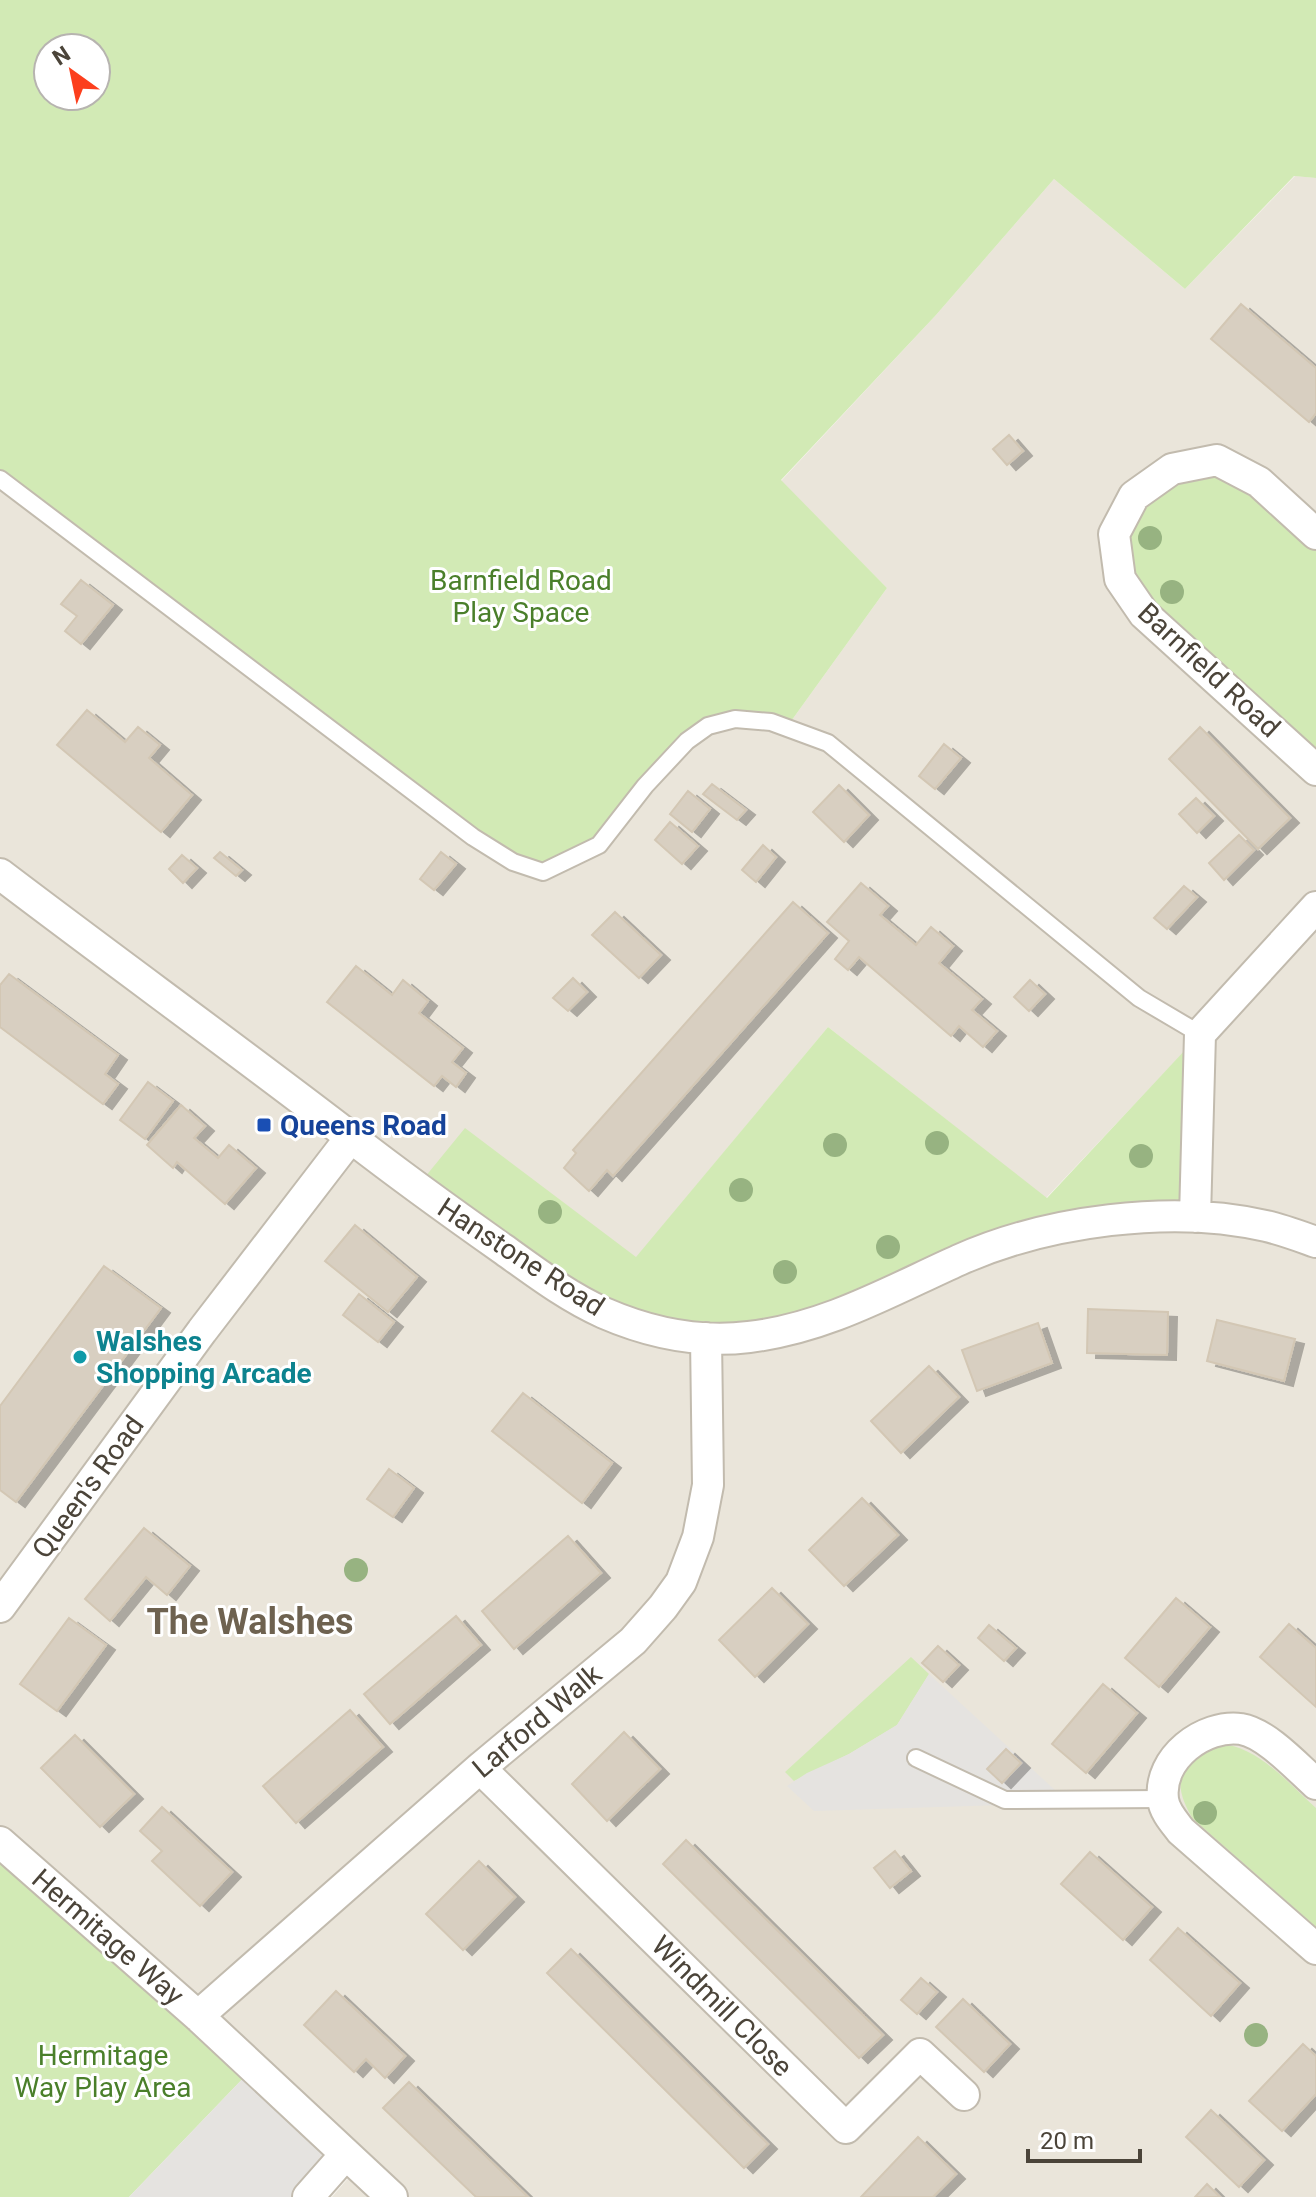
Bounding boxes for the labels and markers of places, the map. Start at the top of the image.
place label: Queens Road [280,1109,447,1142]
marker: Queens Road [255,1116,273,1134]
place label: Walshes Shopping Arcade [96,1325,312,1390]
marker: Walshes Shopping Arcade [71,1348,89,1366]

